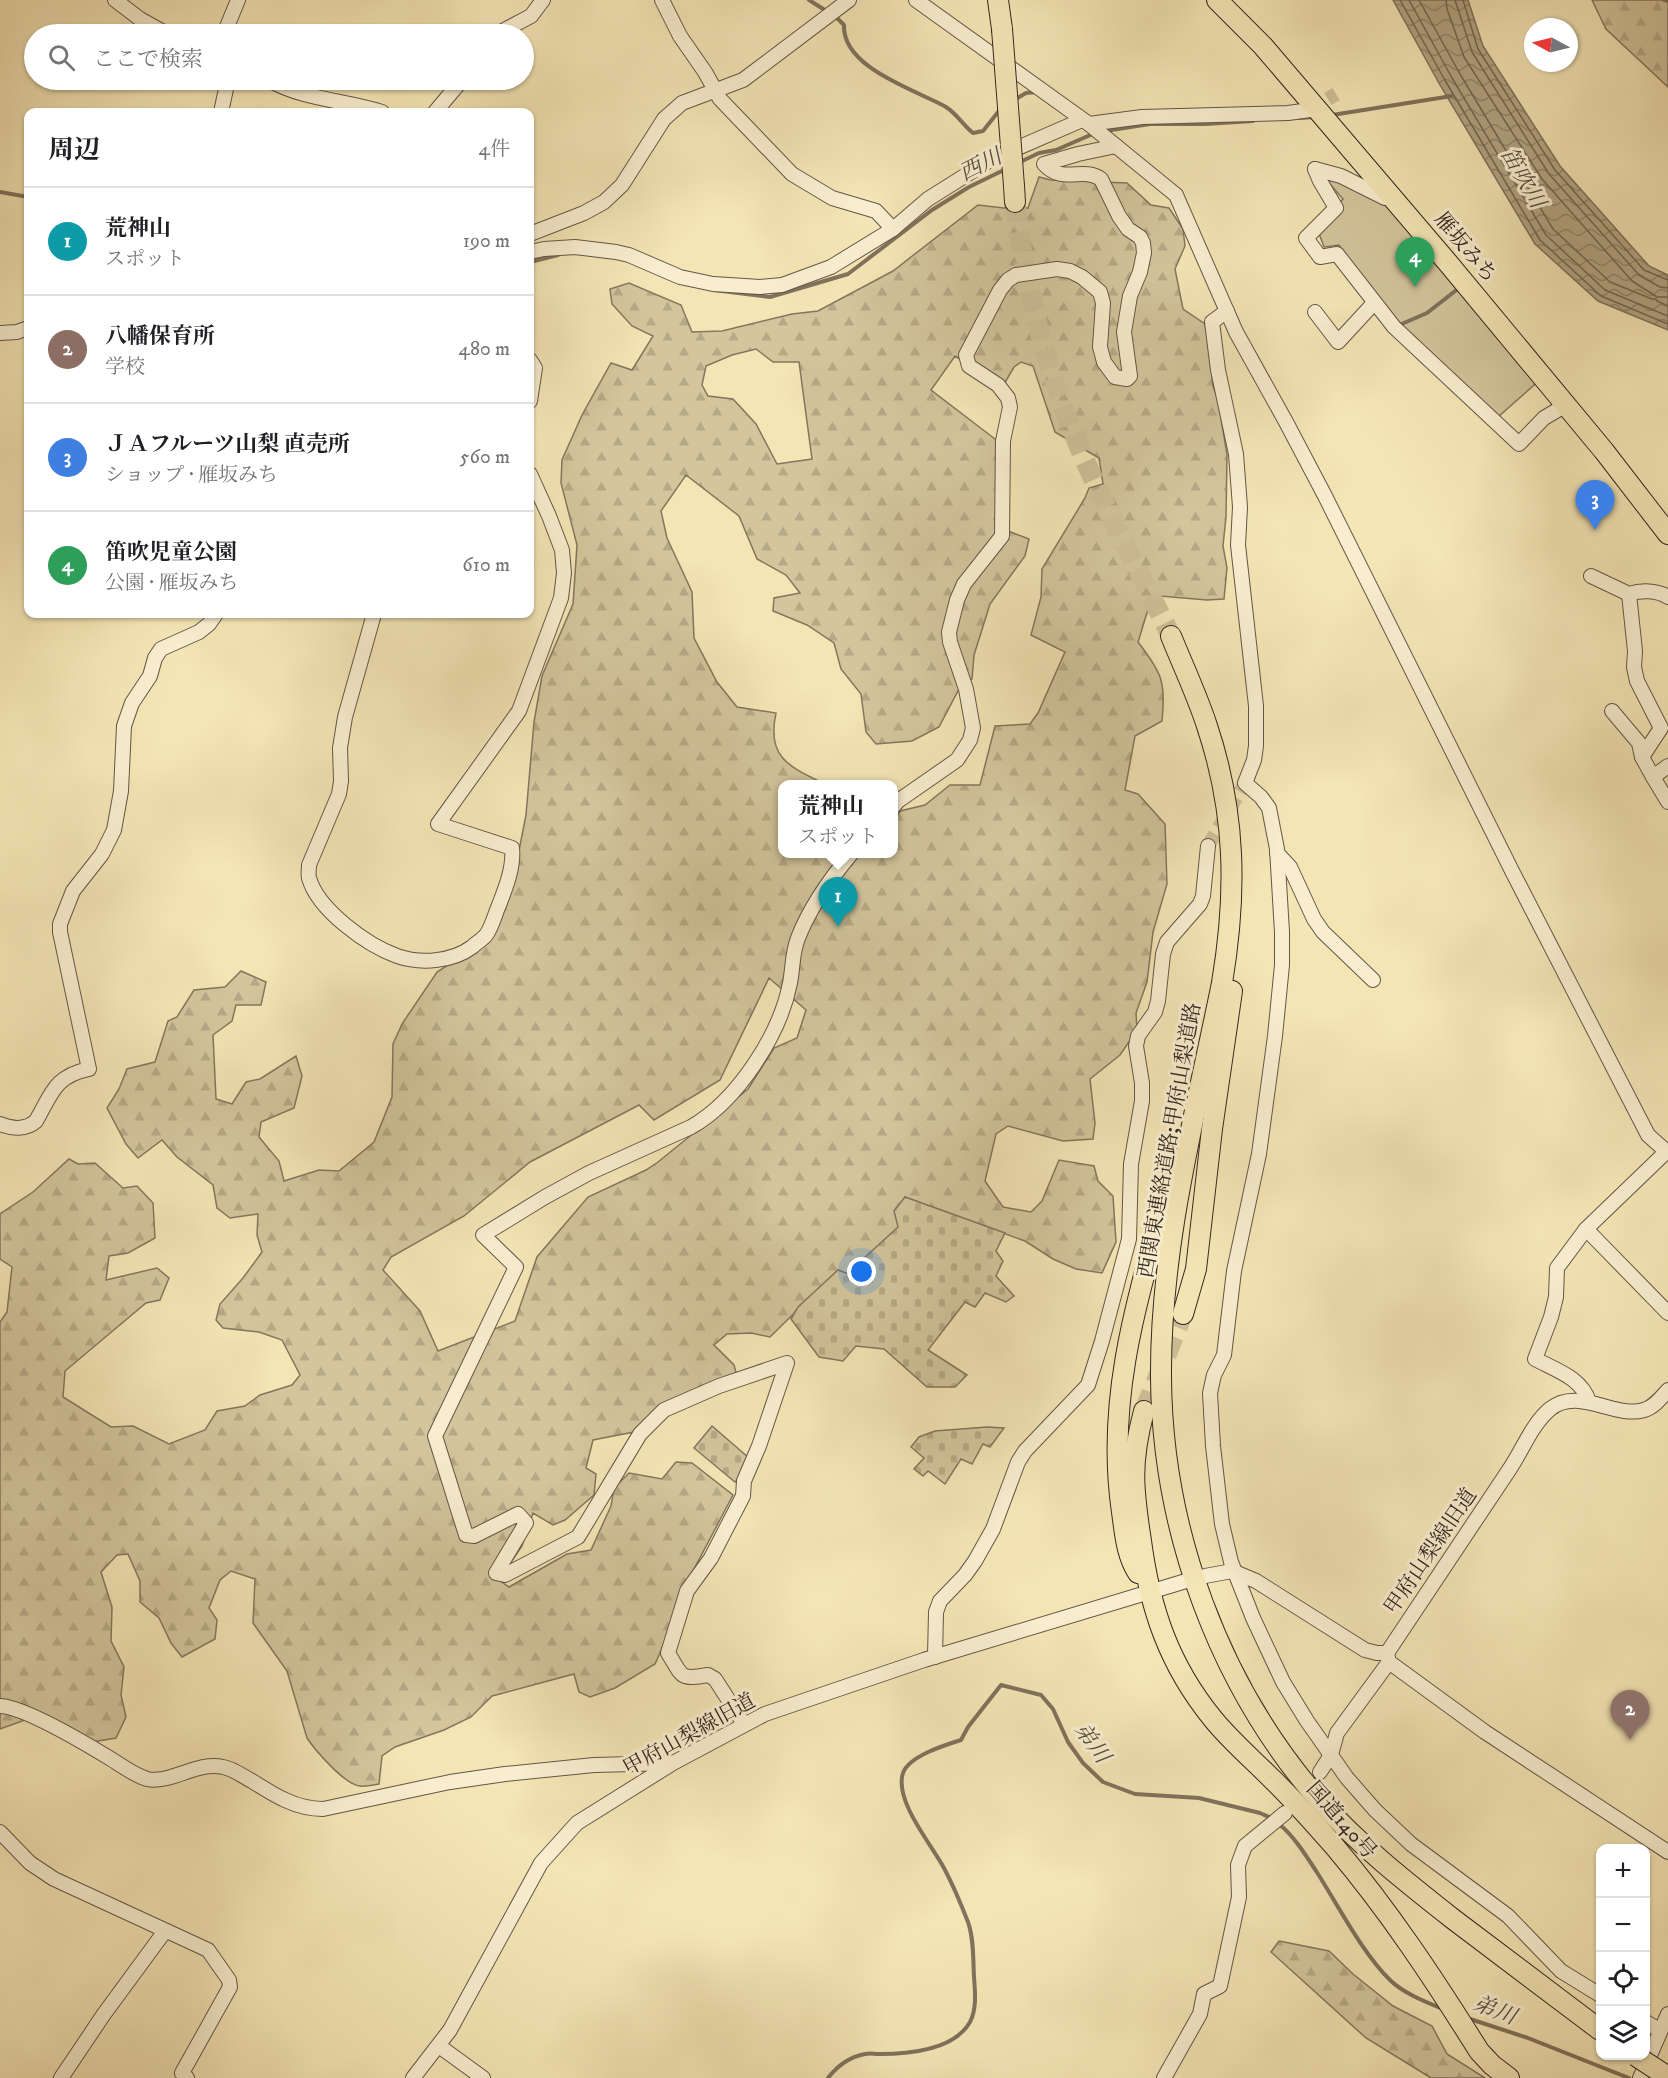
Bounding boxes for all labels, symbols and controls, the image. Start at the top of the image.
north arrow [1524,18,1578,72]
search box [24,24,534,90]
icon: search [45,41,78,74]
text: ここで検索 [93,46,203,73]
text: 周辺 [48,134,100,167]
text: 4件 [478,137,510,162]
water label: 西川 [955,142,1008,187]
water label: 笛吹川 [1495,142,1552,215]
street label: 雁坂みち [1428,207,1502,288]
text: 荒神山 [105,215,171,242]
text: 1 [64,229,71,254]
text: 190 m [463,229,510,254]
pin: 4 [1396,238,1434,287]
text: スポット [105,247,185,272]
text: 八幡保育所 [105,323,215,350]
text: 2 [63,337,72,362]
text: 480 m [458,337,510,362]
text: 学校 [105,355,145,380]
text: ＪＡフルーツ山梨 直売所 [105,431,350,458]
text: 3 [64,445,71,470]
text: 560 m [460,445,510,470]
text: ショップ · 雁坂みち [105,463,278,488]
pin: 3 [1576,480,1614,530]
text: 笛吹児童公園 [105,539,237,566]
text: 4 [62,553,73,578]
text: 610 m [462,553,510,578]
text: 公園 · 雁坂みち [105,571,238,596]
popup [778,780,898,858]
text: 荒神山 [798,793,864,820]
text: スポット [798,825,878,850]
pin: 1 [818,878,858,927]
street label: 西関東連絡道路;甲府山梨道路 [1133,1000,1207,1280]
your location [847,1257,876,1286]
street label: 甲府山梨線旧道 [1379,1483,1483,1620]
street label: 甲府山梨線旧道 [619,1688,760,1782]
pin: 2 [1610,1690,1650,1740]
water label: 弟川 [1068,1717,1117,1770]
street label: 国道140号 [1301,1777,1382,1865]
map controls [1596,1844,1650,2060]
button: + [1596,1844,1650,1898]
button: − [1596,1898,1650,1952]
button: locate [1596,1952,1650,2006]
water label: 弟川 [1469,1990,1522,2032]
button: layers [1596,2006,1650,2060]

